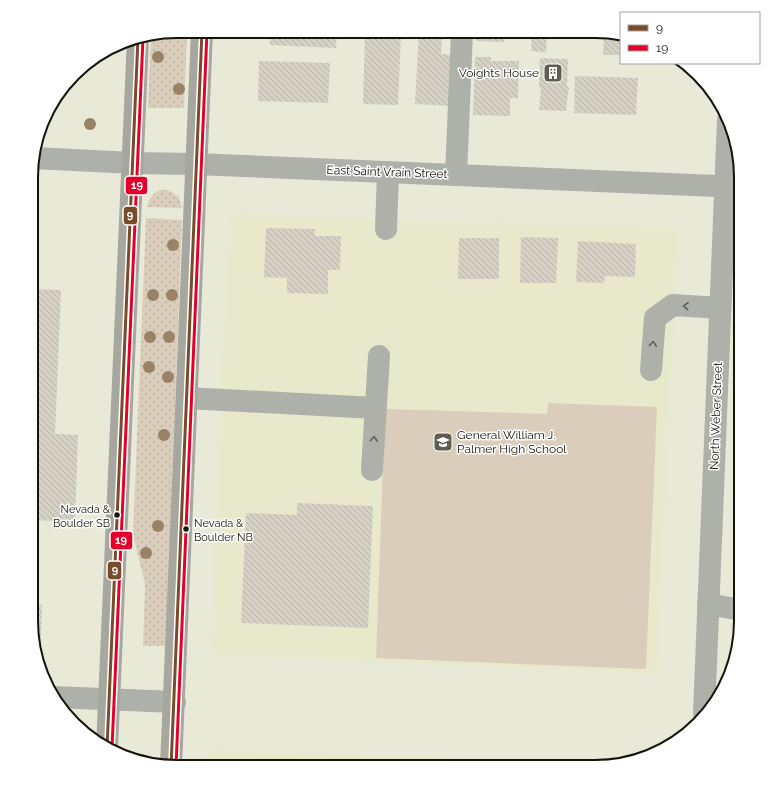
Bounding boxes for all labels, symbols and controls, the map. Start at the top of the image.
legend [620,12,760,64]
text: 9 [656,21,663,35]
text: 19 [656,41,668,55]
building icon: Voights House [542,62,564,84]
place label: Voights House [459,66,539,80]
street label: East Saint Vrain Street [326,163,448,181]
line badge: 19 [125,176,148,195]
text: 19 [131,179,143,192]
line badge: 9 [123,206,138,225]
text: 9 [127,209,134,222]
one-way arrow [683,301,689,310]
one-way arrow [649,341,658,347]
street label: North Weber Street [707,362,725,470]
place label: General William J. Palmer High School [457,428,567,456]
school or university icon: General William J. Palmer High School [432,431,454,453]
one-way arrow [369,436,378,442]
place label: Nevada & Boulder SB [53,503,111,530]
marker: Nevada & Boulder SB [112,510,122,520]
place label: Nevada & Boulder NB [194,517,253,544]
marker: Nevada & Boulder NB [181,524,191,534]
line badge: 19 [110,531,133,550]
text: 19 [115,534,127,547]
line badge: 9 [107,561,122,580]
text: 9 [112,564,119,577]

